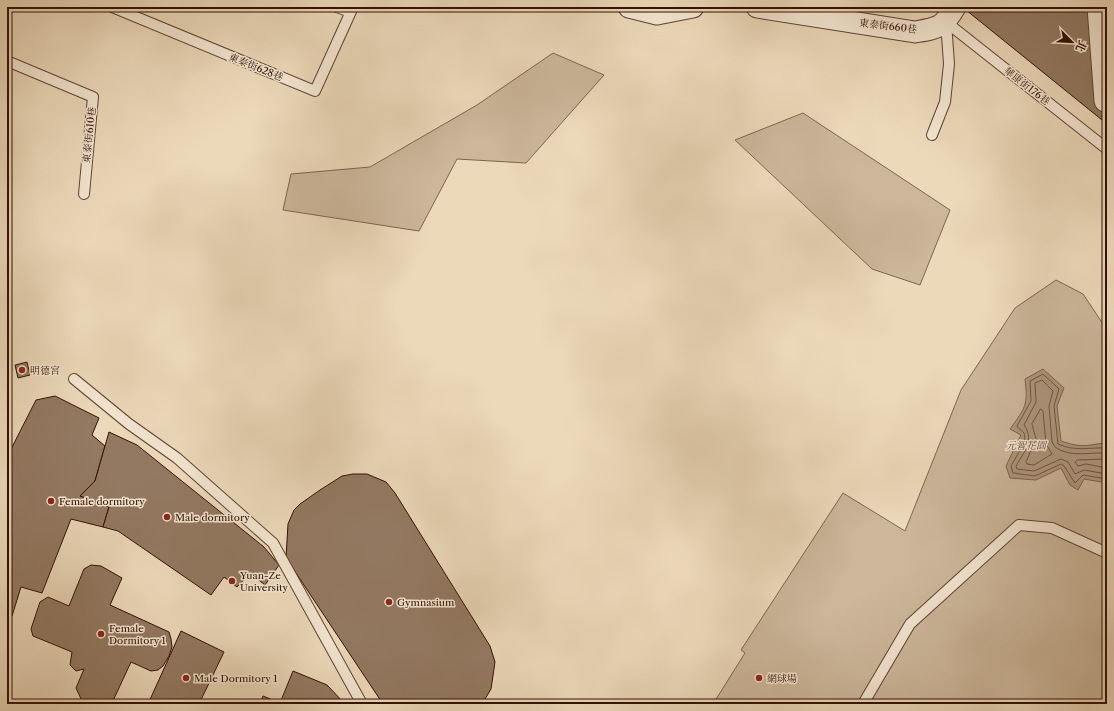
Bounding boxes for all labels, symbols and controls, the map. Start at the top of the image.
street label: 東泰街660巷 [858,16,918,36]
north arrow [1052,22,1092,62]
text: 北 [1073,38,1090,54]
street label: 東泰街628巷 [227,50,285,84]
street label: 華康街176巷 [1001,64,1053,108]
street label: 東泰街610巷 [80,106,98,164]
place label: 明德宮 [30,364,60,377]
marker: 明德宮 [17,365,27,375]
park label: 元智花園 [1006,439,1048,452]
place label: Female dormitory [59,495,145,508]
marker: Female dormitory [46,496,56,506]
place label: Male dormitory [175,511,250,524]
marker: Male dormitory [162,512,172,522]
place label: Yuan-Ze University [239,569,289,594]
marker: Yuan-Ze University [227,576,237,586]
place label: Gymnasium [397,596,455,609]
marker: Gymnasium [384,597,394,607]
place label: Female Dormitory 1 [109,622,167,647]
marker: Female Dormitory 1 [96,629,106,639]
place label: Male Dormitory 1 [194,672,278,685]
place label: 網球場 [767,672,797,685]
marker: Male Dormitory 1 [181,673,191,683]
marker: 網球場 [754,673,764,683]

